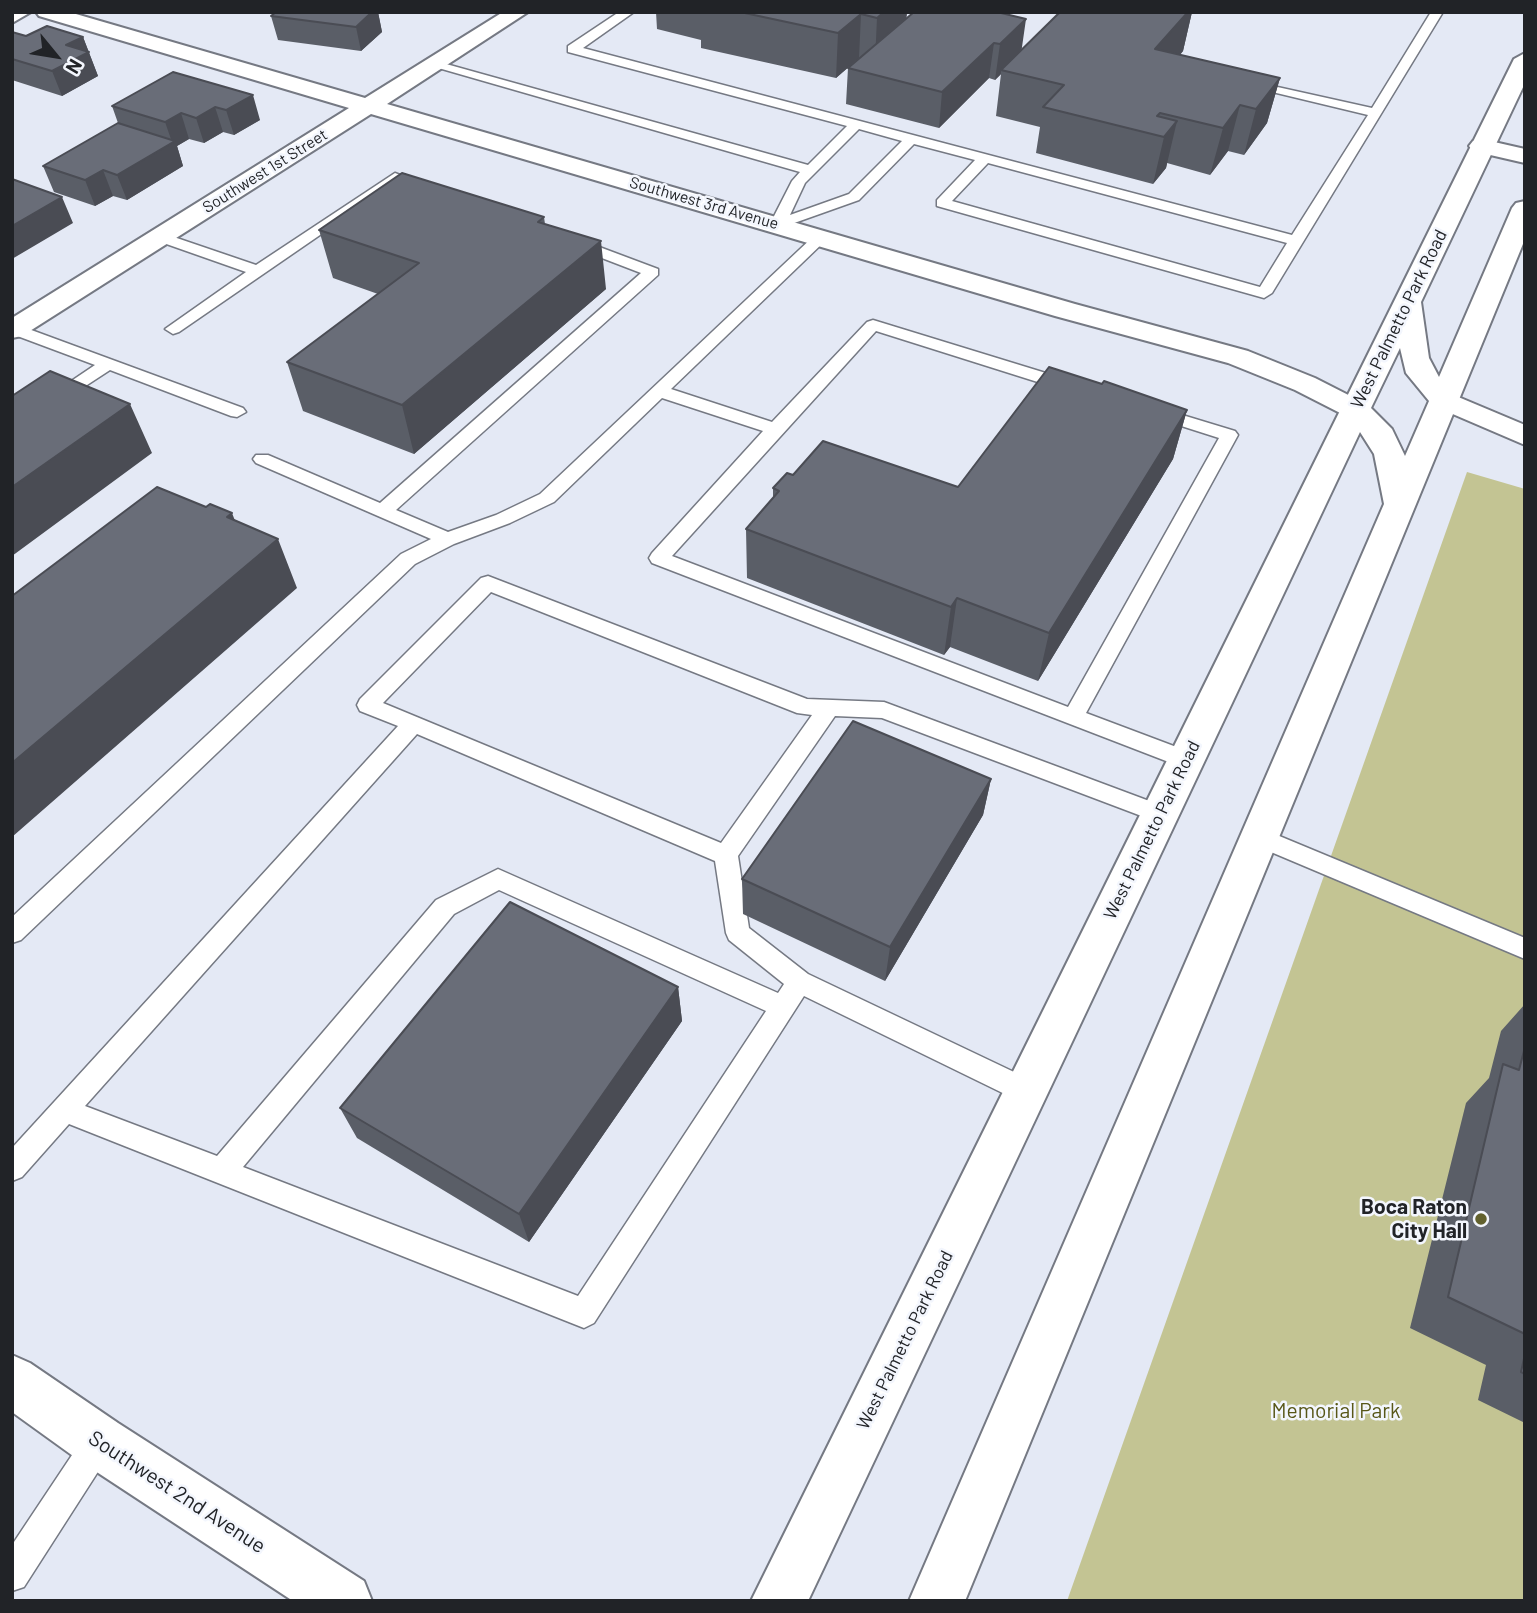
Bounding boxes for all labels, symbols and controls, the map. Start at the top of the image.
north arrow [21,21,91,91]
text: N [62,56,88,78]
street label: Southwest 1st Street [199,125,331,217]
street label: Southwest 3rd Avenue [627,173,781,233]
street label: West Palmetto Park Road [1346,226,1452,412]
street label: West Palmetto Park Road [1099,737,1205,923]
place label: Boca Raton City Hall [1361,1194,1467,1244]
marker: Boca Raton City Hall [1473,1211,1489,1227]
street label: West Palmetto Park Road [852,1247,958,1433]
park label: Memorial Park [1272,1398,1400,1424]
street label: Southwest 2nd Avenue [84,1425,270,1559]

